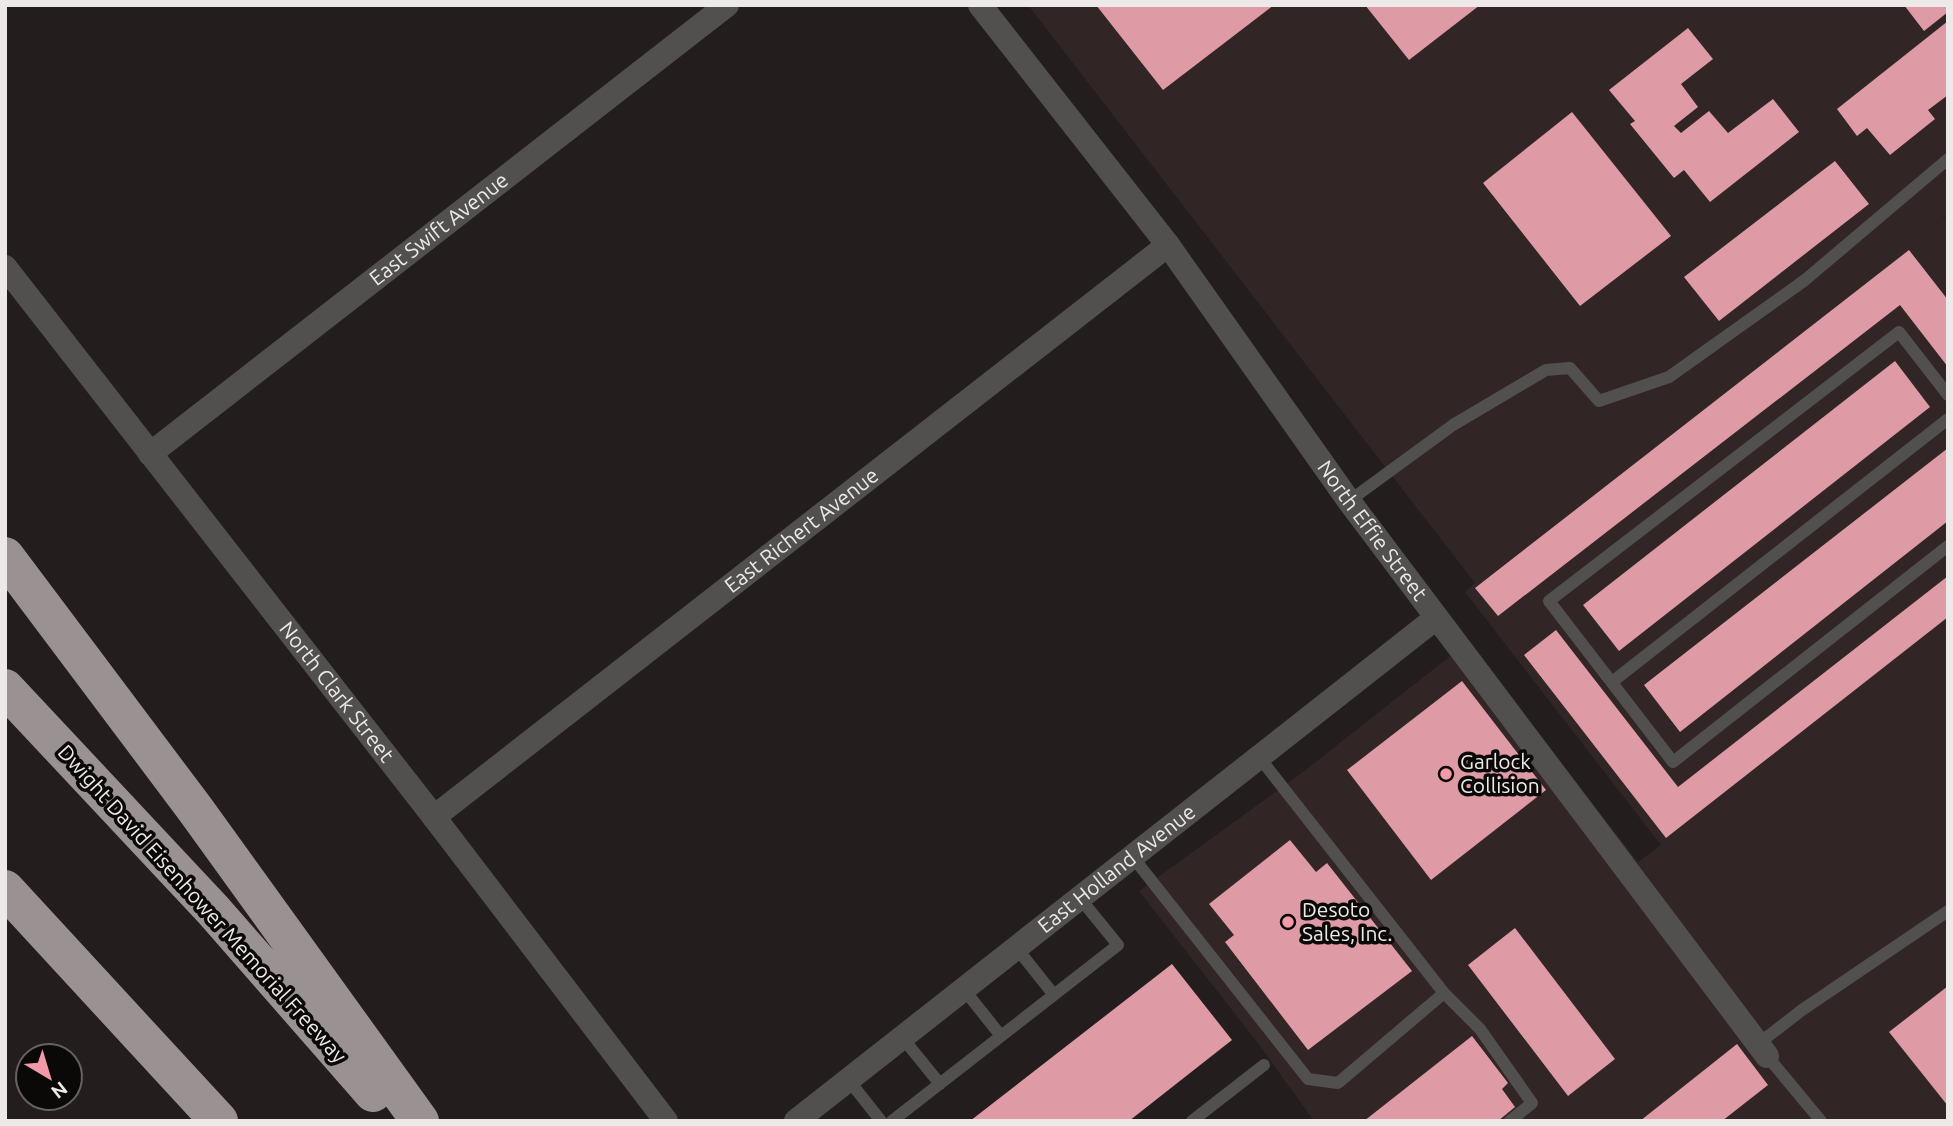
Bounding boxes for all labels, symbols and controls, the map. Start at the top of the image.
street label: East Swift Avenue [364,167,512,290]
street label: North Effie Street [1313,455,1433,605]
street label: East Richert Avenue [719,462,883,597]
street label: North Clark Street [275,616,400,766]
street label: Dwight David Eisenhower Memorial Freeway [54,740,352,1067]
place label: Garlock Collision [1460,749,1540,797]
marker: Garlock Collision [1438,766,1454,782]
street label: East Holland Avenue [1033,799,1200,937]
place label: Desoto Sales, Inc. [1302,897,1393,945]
marker: Desoto Sales, Inc. [1280,914,1296,930]
north arrow [14,1042,84,1112]
text: N [47,1077,72,1103]

